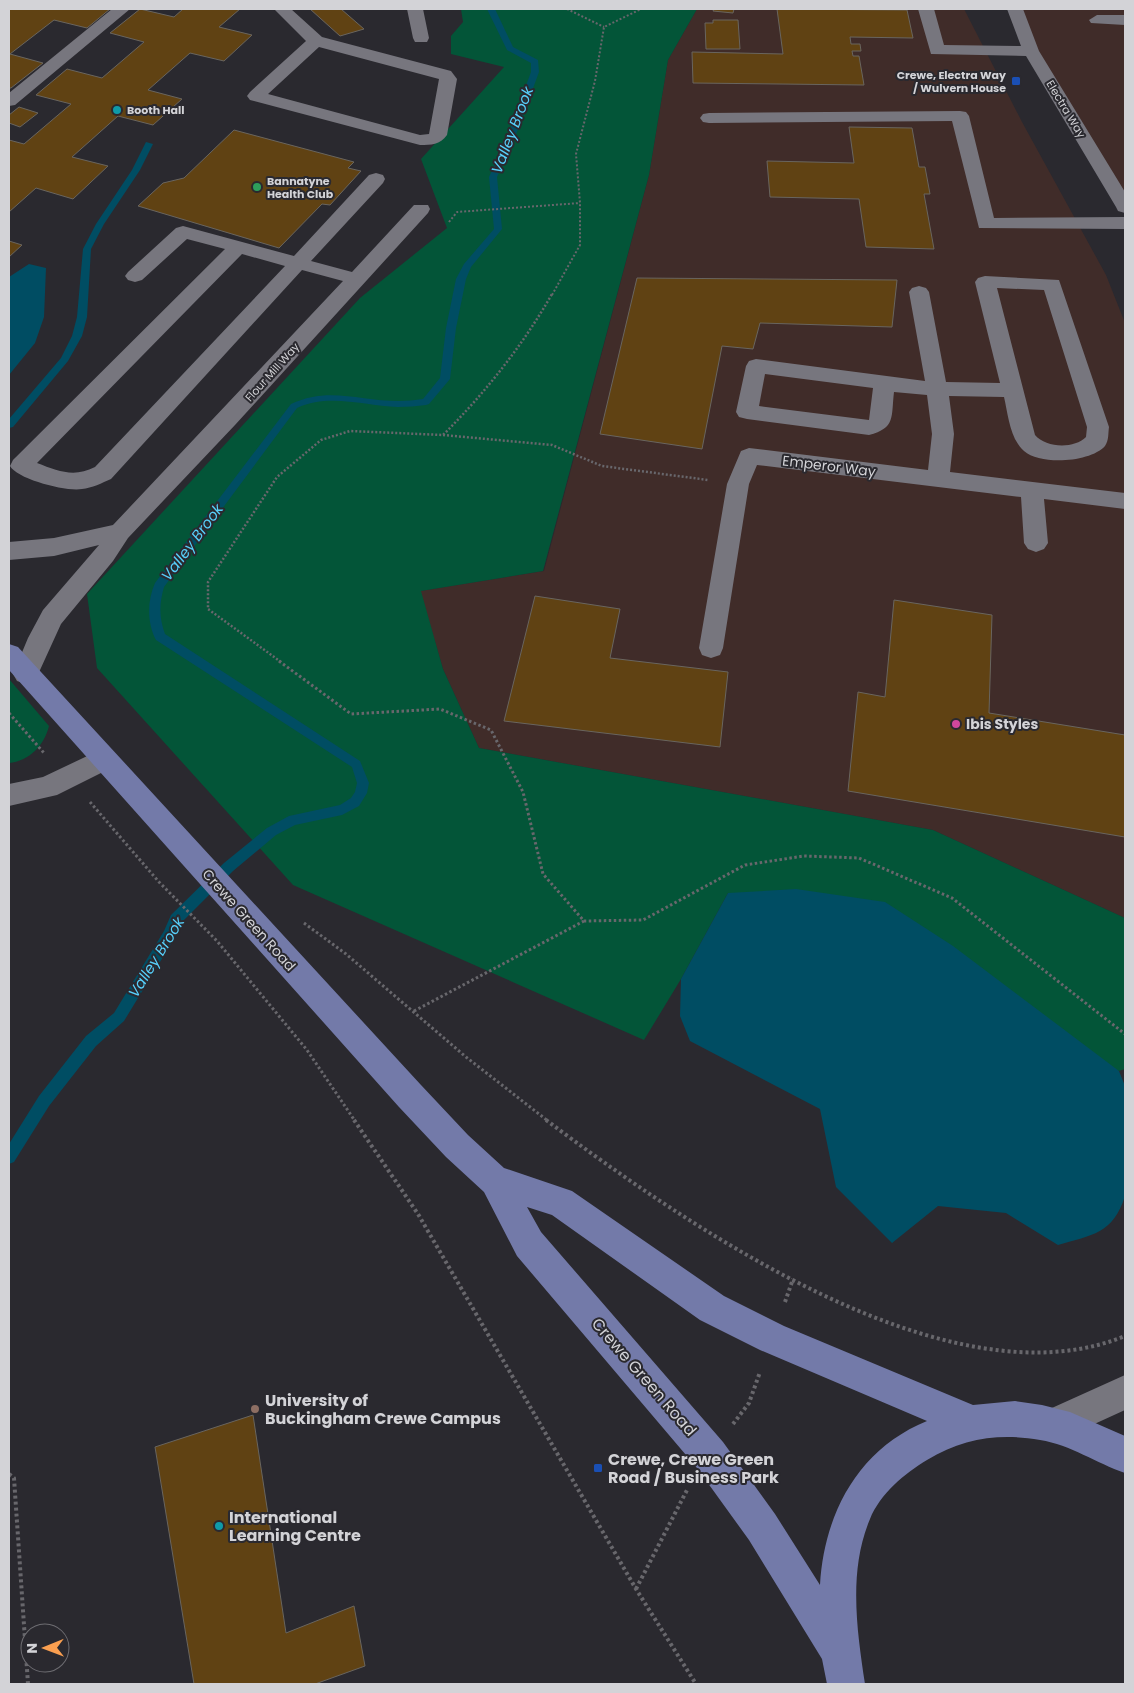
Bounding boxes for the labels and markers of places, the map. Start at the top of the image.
place label: Crewe, Electra Way / Wulvern House [897,67,1006,96]
marker: Crewe, Electra Way / Wulvern House [1010,75,1022,87]
place label: Booth Hall [127,102,184,118]
marker: Booth Hall [111,104,123,116]
place label: Bannatyne Health Club [267,173,334,202]
marker: Bannatyne Health Club [251,181,263,193]
place label: Ibis Styles [966,714,1038,734]
marker: Ibis Styles [950,718,962,730]
place label: University of Buckingham Crewe Campus [265,1389,501,1430]
marker: University of Buckingham Crewe Campus [249,1403,261,1415]
place label: Crewe, Crewe Green Road / Business Park [608,1448,779,1489]
marker: Crewe, Crewe Green Road / Business Park [592,1462,604,1474]
place label: International Learning Centre [229,1506,361,1547]
marker: International Learning Centre [213,1520,225,1532]

